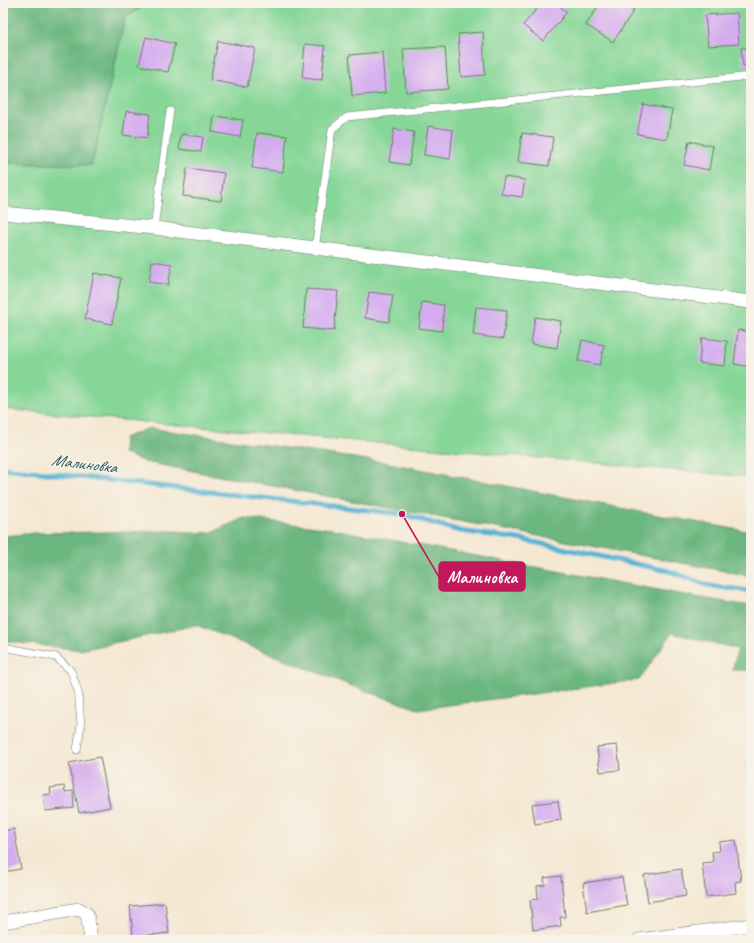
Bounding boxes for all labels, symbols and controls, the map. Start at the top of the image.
water label: Малиновка [50,449,119,478]
callout: Малиновка [439,562,525,591]
text: Малиновка [447,567,518,588]

